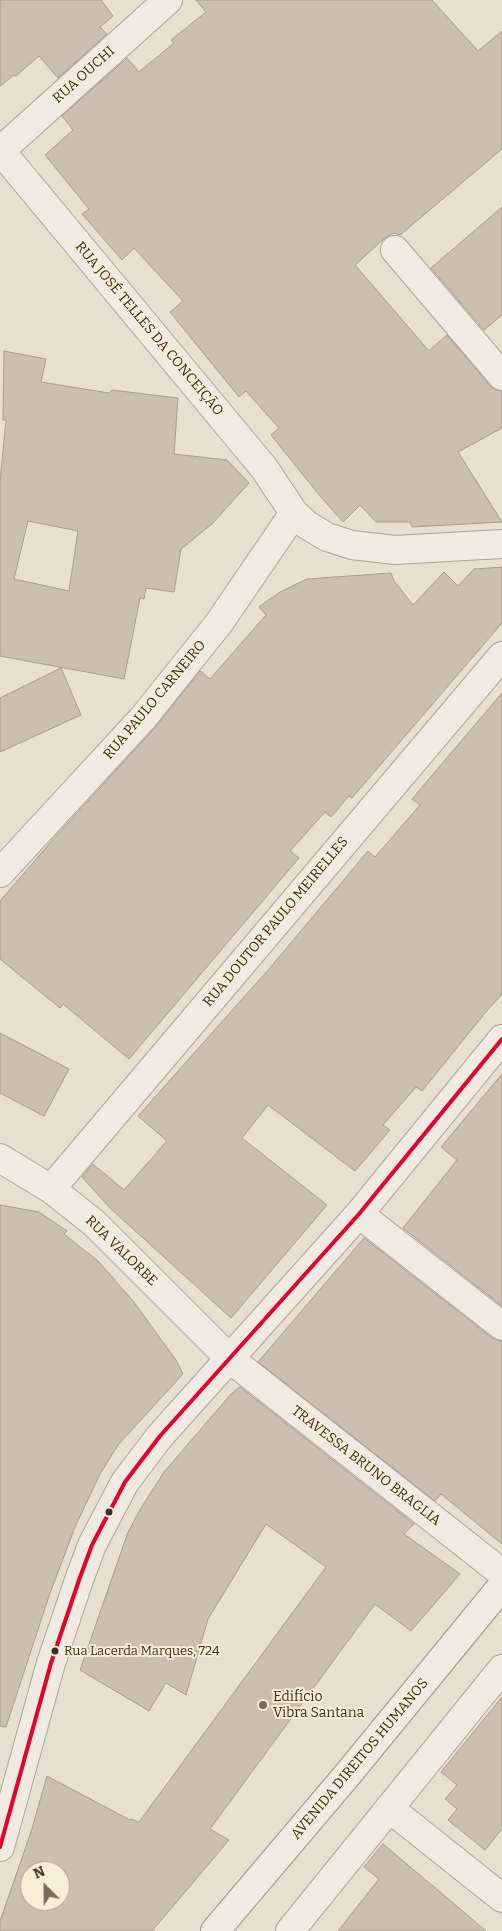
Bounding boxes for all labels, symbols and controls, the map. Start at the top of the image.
street label: RUA OUCHI [50,43,118,107]
street label: RUA JOSÉ TELLES DA CONCEIÇÃO [71,239,227,419]
street label: RUA PAULO CARNEIRO [100,637,210,763]
street label: RUA DOUTOR PAULO MEIRELLES [200,834,352,1010]
street label: RUA VALORBE [82,1212,160,1290]
street label: TRAVESSA BRUNO BRAGLIA [288,1403,444,1529]
unlabelled marker [104,1507,114,1517]
place label: Rua Lacerda Marques, 724 [64,1643,220,1659]
marker: Rua Lacerda Marques, 724 [50,1646,60,1656]
street label: AVENIDA DIREITOS HUMANOS [288,1675,432,1843]
place label: Edifício Vibra Santana [273,1689,364,1721]
marker: Edifício Vibra Santana [257,1699,269,1711]
north arrow [20,1861,70,1911]
text: N [31,1863,48,1883]

